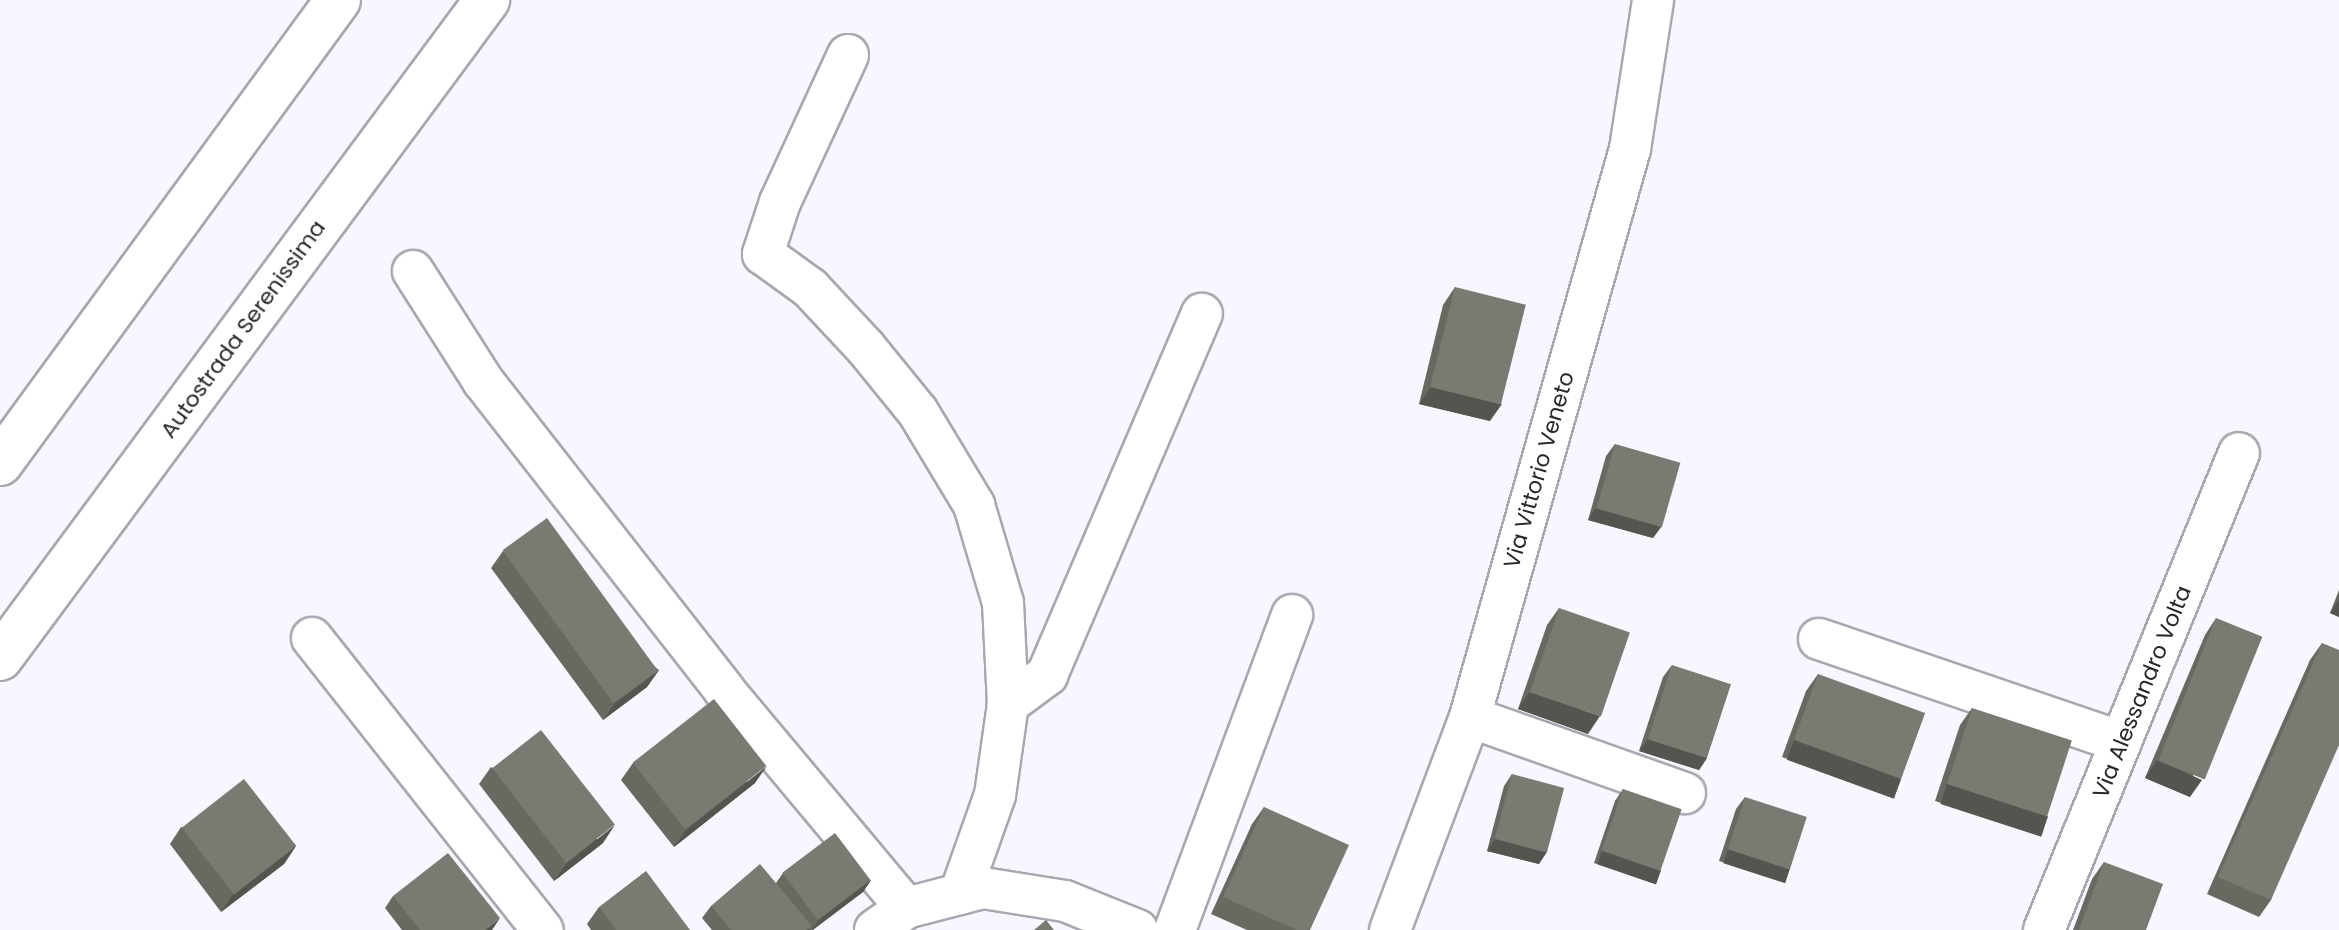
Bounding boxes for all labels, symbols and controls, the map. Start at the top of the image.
street label: Autostrada Serenissima [155,215,331,443]
street label: Via Vittorio Veneto [1498,369,1580,571]
street label: Via Alessandro Volta [2087,582,2197,802]

